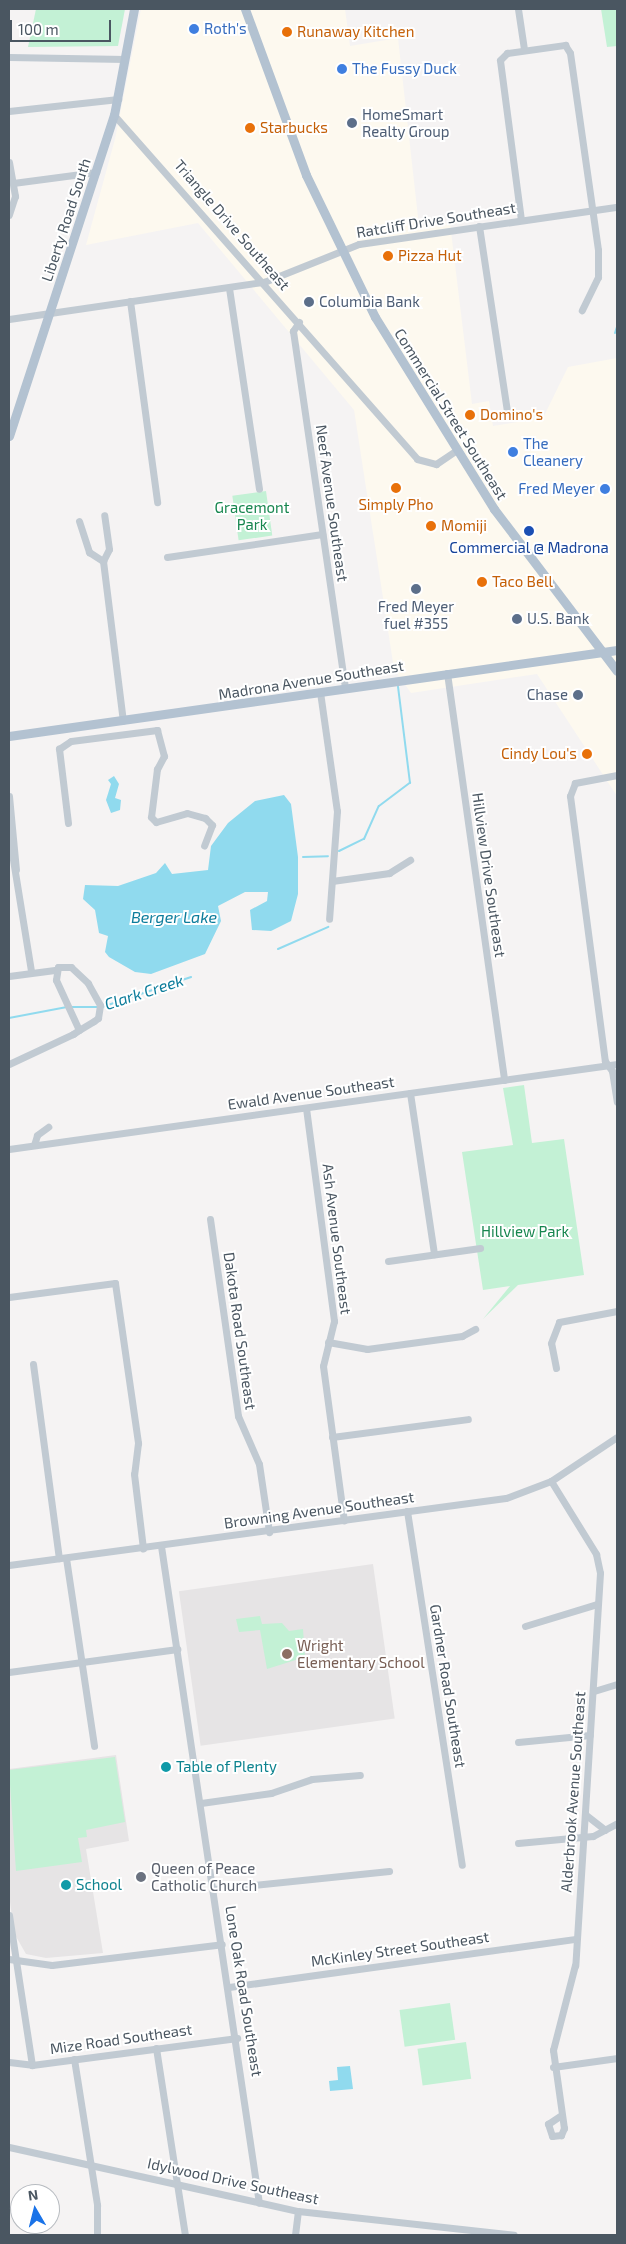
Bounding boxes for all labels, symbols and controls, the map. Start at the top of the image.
scale bar [12,10,114,42]
text: 100 m [18,20,59,38]
place label: Roth's [204,20,247,38]
marker: Roth's [188,23,200,35]
place label: Runaway Kitchen [297,23,415,41]
marker: Runaway Kitchen [281,26,293,38]
place label: The Fussy Duck [352,60,457,78]
marker: The Fussy Duck [336,63,348,75]
place label: HomeSmart Realty Group [362,105,450,140]
marker: HomeSmart Realty Group [346,117,358,129]
place label: Starbucks [260,119,328,137]
marker: Starbucks [244,122,256,134]
street label: Liberty Road South [38,156,94,284]
street label: Triangle Drive Southeast [171,156,293,294]
street label: Ratcliff Drive Southeast [355,198,517,242]
place label: Pizza Hut [398,247,462,265]
marker: Pizza Hut [382,250,394,262]
place label: Columbia Bank [319,293,420,311]
marker: Columbia Bank [303,296,315,308]
street label: Commercial Street Southeast [391,325,511,503]
place label: Domino's [480,406,543,424]
marker: Domino's [464,409,476,421]
street label: Neef Avenue Southeast [312,423,352,583]
place label: The Cleanery [523,434,583,469]
marker: The Cleanery [507,446,519,458]
place label: Fred Meyer [518,480,595,498]
marker: Simply Pho [390,482,402,494]
marker: Fred Meyer [599,483,611,495]
place label: Simply Pho [358,496,434,514]
park label: Gracemont Park [214,498,290,533]
place label: Momiji [441,517,487,535]
marker: Momiji [425,520,437,532]
marker: Commercial @ Madrona [523,525,535,537]
place label: Commercial @ Madrona [449,539,609,557]
place label: Taco Bell [492,573,553,591]
marker: Taco Bell [476,576,488,588]
marker: Fred Meyer fuel #355 [410,583,422,595]
place label: Fred Meyer fuel #355 [378,597,454,632]
place label: U.S. Bank [527,610,589,628]
marker: U.S. Bank [511,613,523,625]
street label: Madrona Avenue Southeast [217,656,405,704]
place label: Chase [527,686,568,704]
marker: Chase [572,689,584,701]
place label: Cindy Lou's [501,745,577,763]
marker: Cindy Lou's [581,748,593,760]
street label: Hillview Drive Southeast [469,791,509,959]
water label: Berger Lake [131,907,217,927]
water label: Clark Creek [102,970,186,1014]
street label: Ewald Avenue Southeast [226,1072,396,1114]
street label: Ash Avenue Southeast [319,1162,355,1316]
park label: Hillview Park [481,1223,569,1241]
street label: Dakota Road Southeast [220,1251,260,1411]
street label: Browning Avenue Southeast [223,1488,415,1532]
street label: Gardner Road Southeast [426,1603,470,1769]
place label: Wright Elementary School [297,1636,425,1671]
marker: Wright Elementary School [281,1648,293,1660]
street label: Alderbrook Avenue Southeast [557,1691,589,1893]
place label: Table of Plenty [176,1758,277,1776]
marker: Table of Plenty [160,1761,172,1773]
place label: Queen of Peace Catholic Church [151,1859,257,1894]
marker: Queen of Peace Catholic Church [135,1871,147,1883]
place label: School [76,1876,122,1894]
marker: School [60,1879,72,1891]
street label: Lone Oak Road Southeast [222,1904,266,2078]
street label: McKinley Street Southeast [310,1928,490,1970]
street label: Mize Road Southeast [49,2020,193,2058]
street label: Idylwood Drive Southeast [146,2154,320,2208]
north arrow [10,2184,60,2234]
text: N [27,2186,39,2204]

